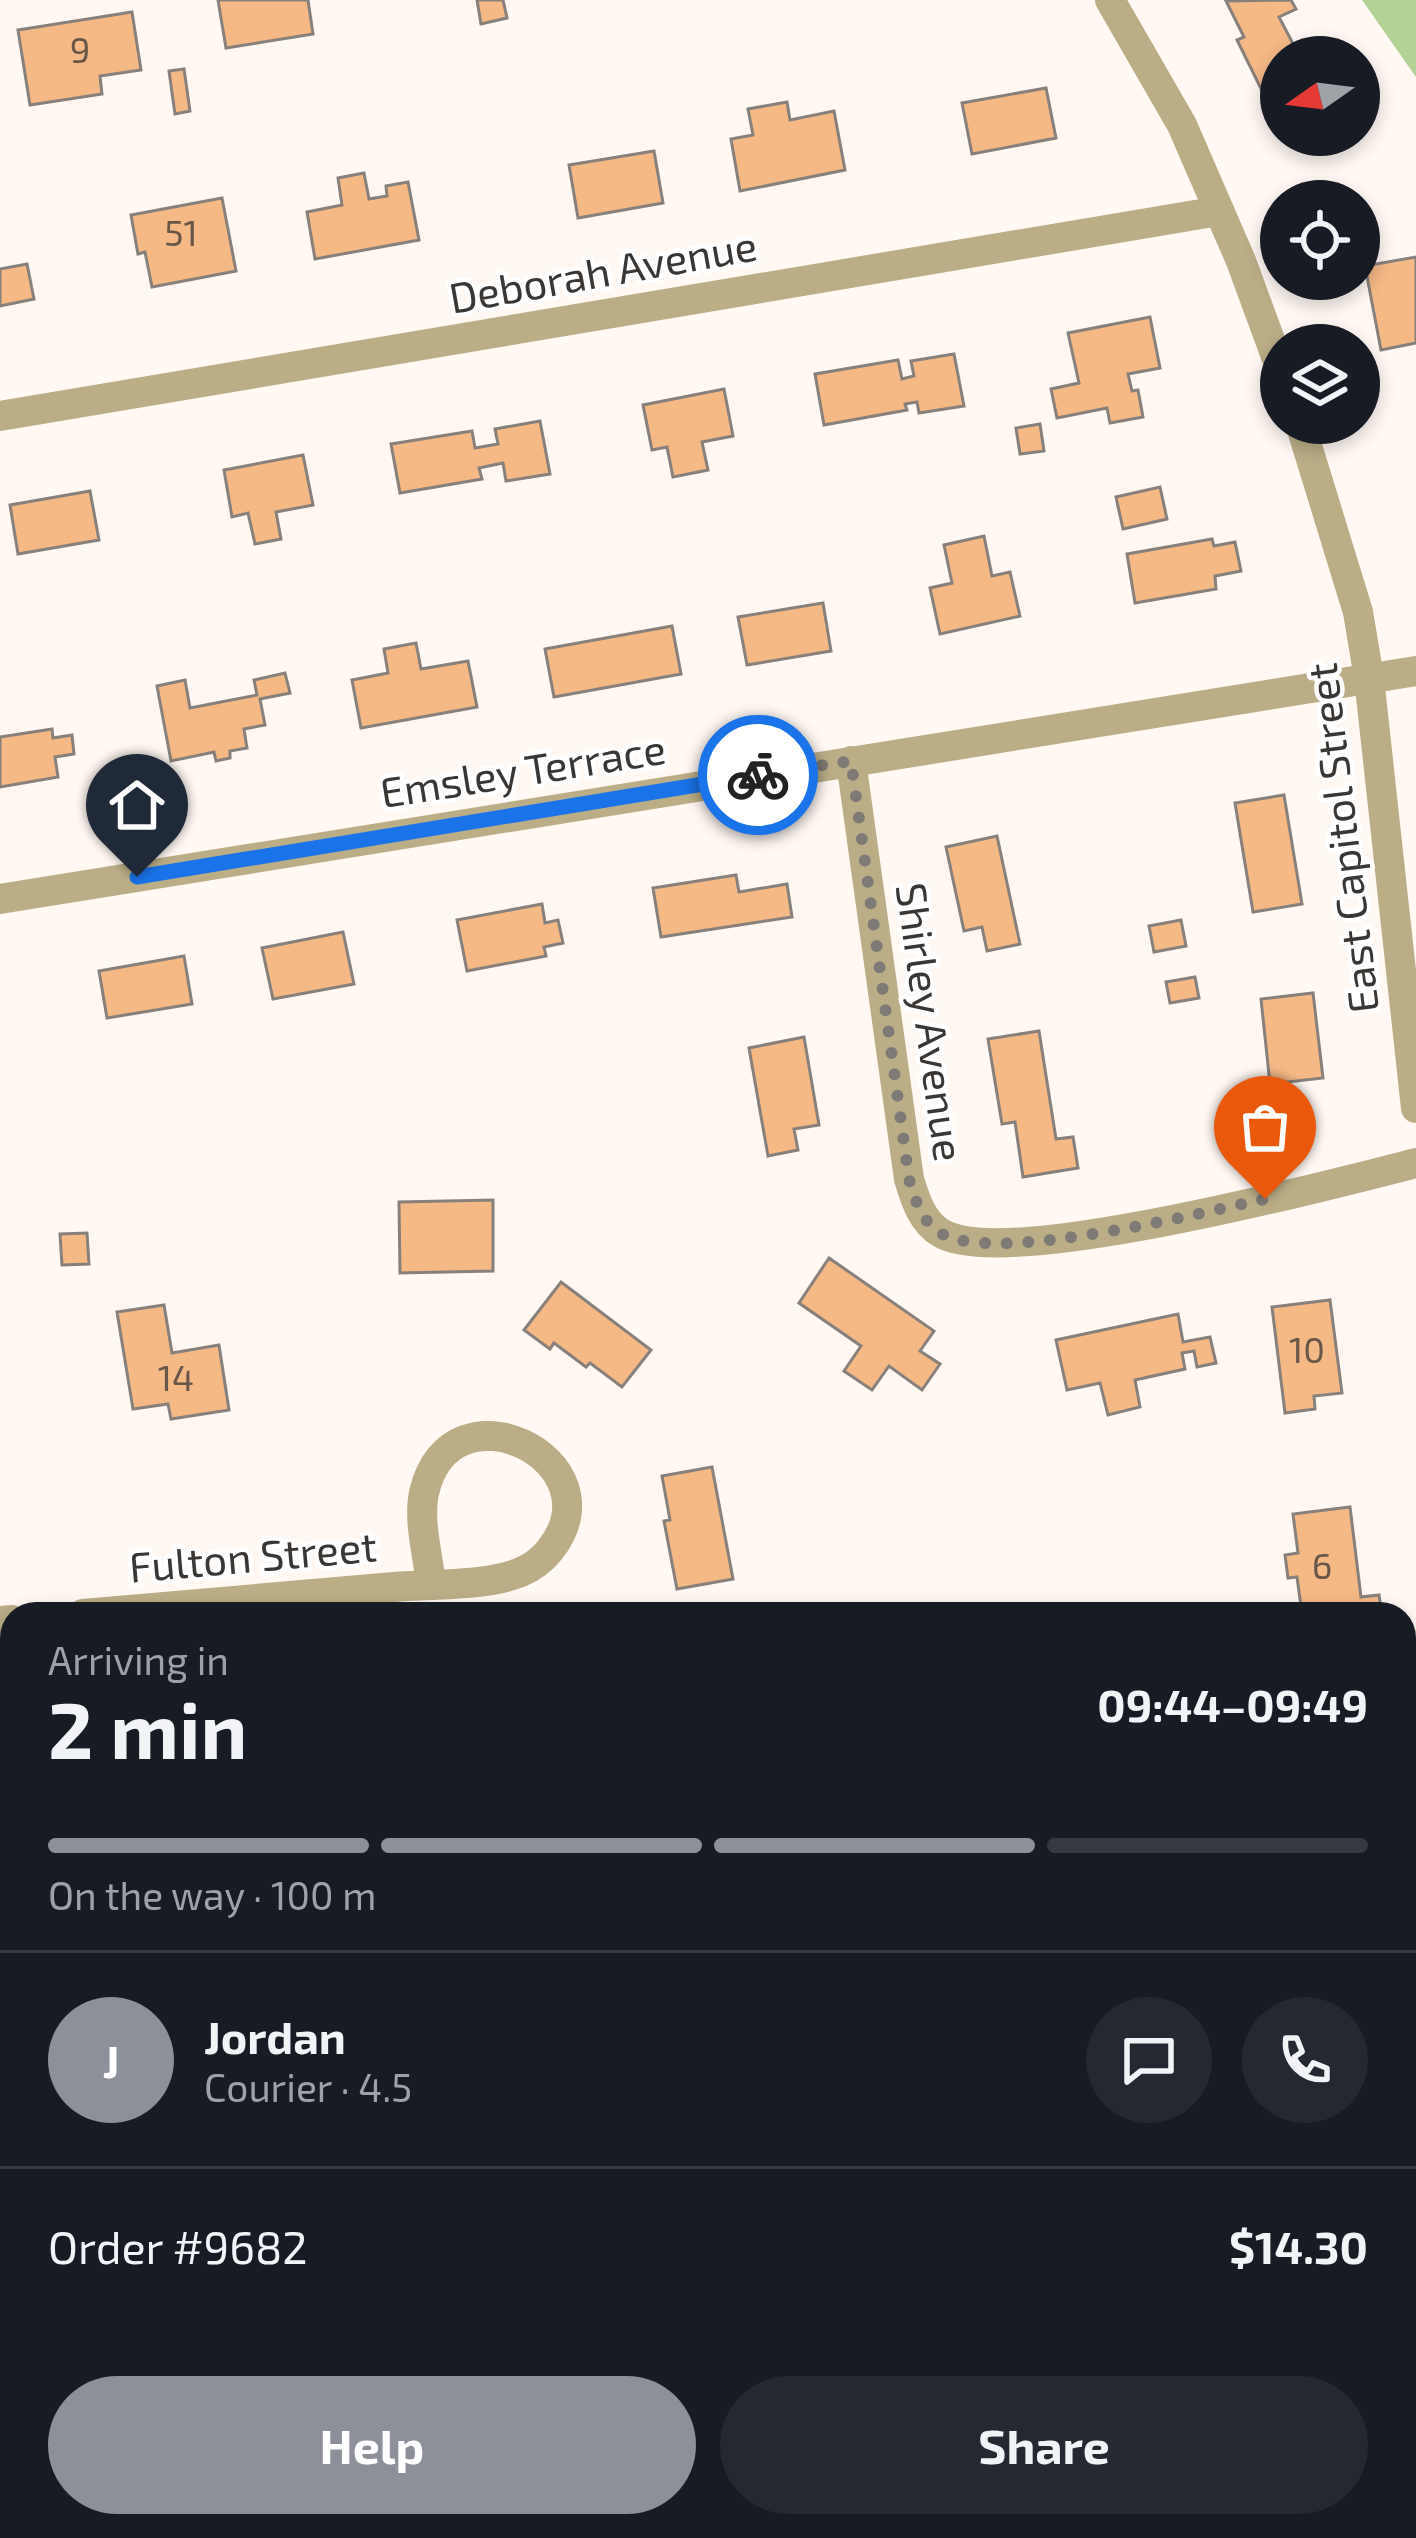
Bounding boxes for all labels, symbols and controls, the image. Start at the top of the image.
house number: 9 [70,27,90,70]
north arrow [1260,36,1380,156]
map controls [1260,36,1380,444]
button: locate [1260,180,1380,300]
house number: 51 [164,210,198,253]
street label: Deborah Avenue [445,218,760,322]
button: layers [1260,324,1380,444]
street label: East Capitol Street [1295,660,1387,1016]
courier [698,715,818,835]
street label: Emsley Terrace [377,722,669,816]
icon: bike [725,742,791,808]
pin [86,754,188,877]
icon: home [104,772,170,838]
street label: Shirley Avenue [888,879,976,1164]
pin [1214,1076,1316,1199]
icon: bag [1232,1094,1298,1160]
house number: 10 [1289,1327,1325,1370]
house number: 14 [158,1355,194,1398]
street label: Fulton Street [127,1519,379,1591]
house number: 6 [1312,1543,1332,1586]
text: Arriving in [48,1636,229,1683]
text: 09:44–09:49 [1097,1677,1368,1731]
text: 2 min [48,1681,247,1775]
text: On the way · 100 m [48,1871,376,1918]
button: chat [1086,1997,1212,2123]
button: phone [1242,1997,1368,2123]
text: Jordan [204,2009,346,2063]
text: J [103,2033,119,2087]
text: Courier · 4.5 [204,2063,412,2110]
text: Order #9682 [48,2219,308,2273]
text: $14.30 [1229,2219,1368,2273]
button: Help [48,2376,696,2514]
button: Share [720,2376,1368,2514]

